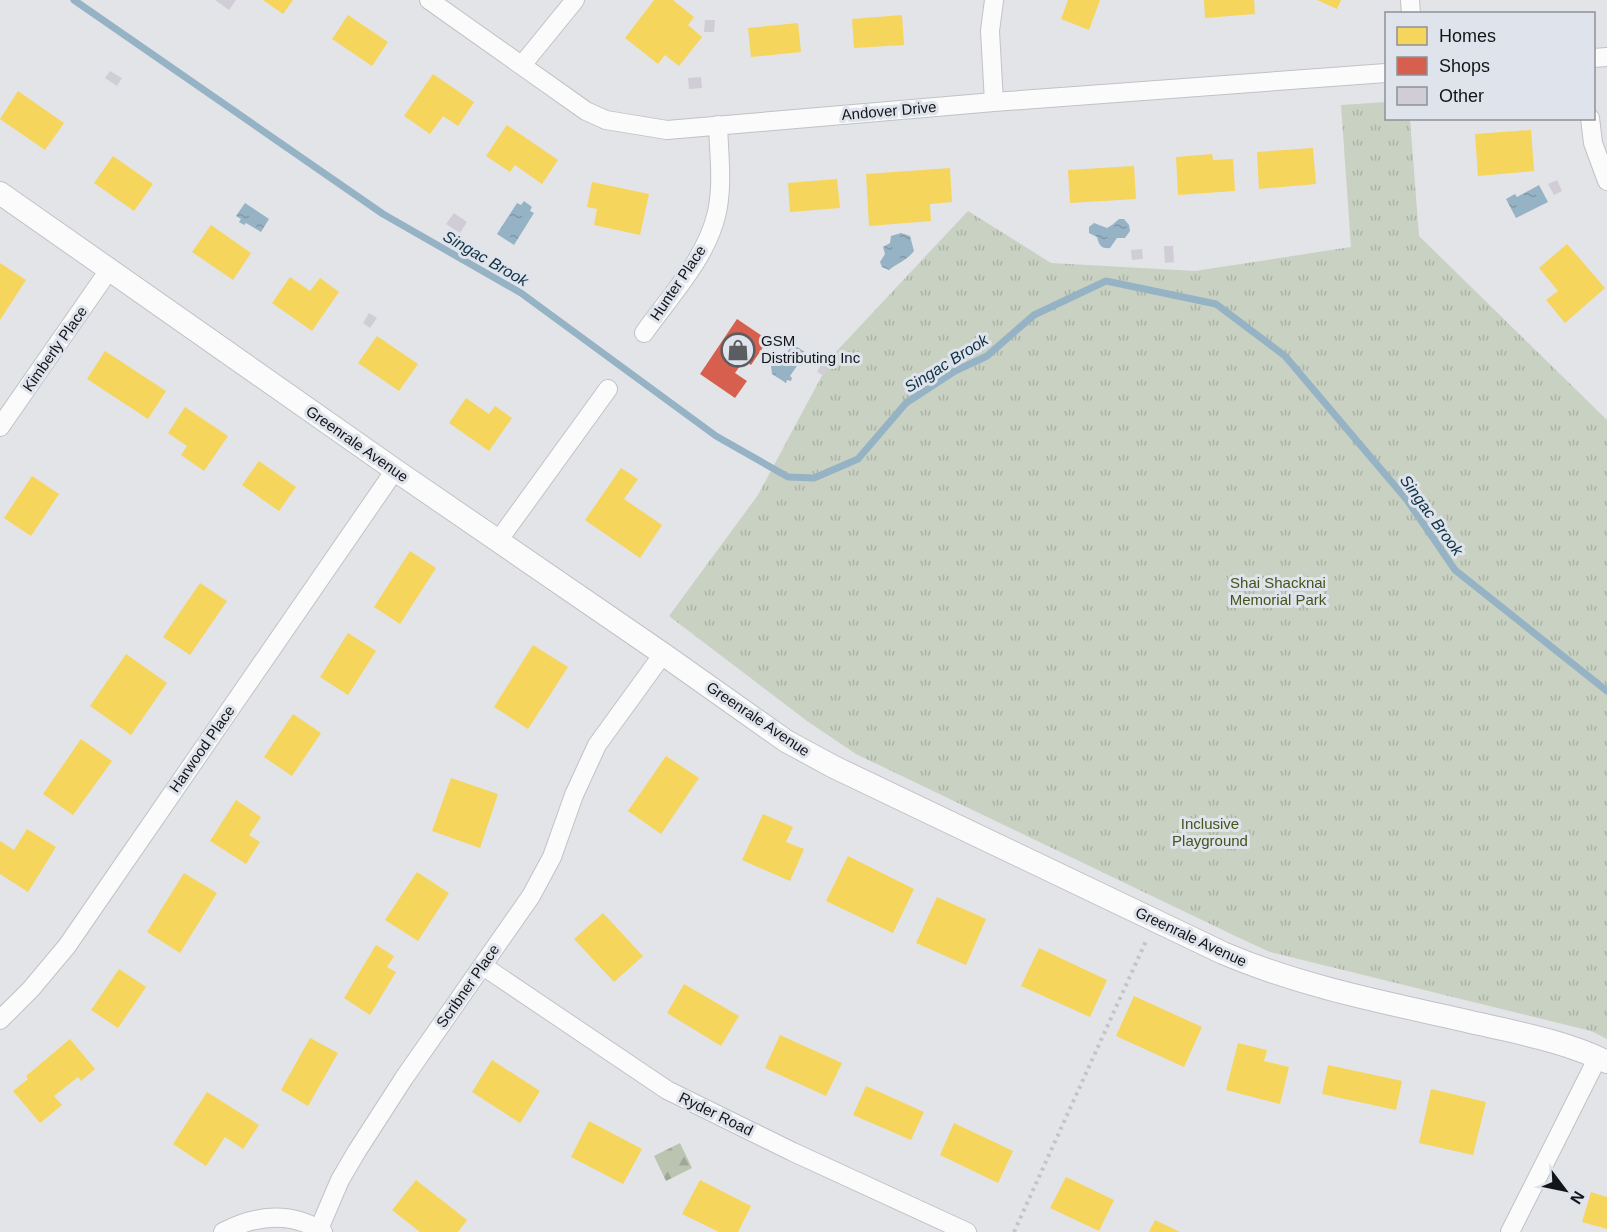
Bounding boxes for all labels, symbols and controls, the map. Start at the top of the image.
legend [1385,12,1595,120]
text: Homes [1439,26,1496,46]
text: Shops [1439,56,1490,76]
text: Other [1439,86,1484,106]
street label: Andover Drive [841,98,937,123]
water label: Singac Brook [440,227,532,290]
street label: Hunter Place [646,242,709,323]
street label: Kimberly Place [19,303,90,395]
water label: Singac Brook [901,330,992,396]
shop icon: GSM Distributing Inc [720,332,756,368]
place label: GSM Distributing Inc [761,332,861,366]
street label: Greenrale Avenue [303,402,412,485]
water label: Singac Brook [1397,472,1467,560]
park label: Shai Shacknai Memorial Park [1230,574,1327,608]
street label: Greenrale Avenue [704,678,813,759]
street label: Harwood Place [165,702,238,795]
park label: Inclusive Playground [1172,815,1248,849]
street label: Greenrale Avenue [1133,903,1249,970]
street label: Scribner Place [433,941,503,1031]
street label: Ryder Road [677,1088,756,1139]
north arrow [1535,1160,1595,1220]
text: N [1567,1188,1588,1207]

